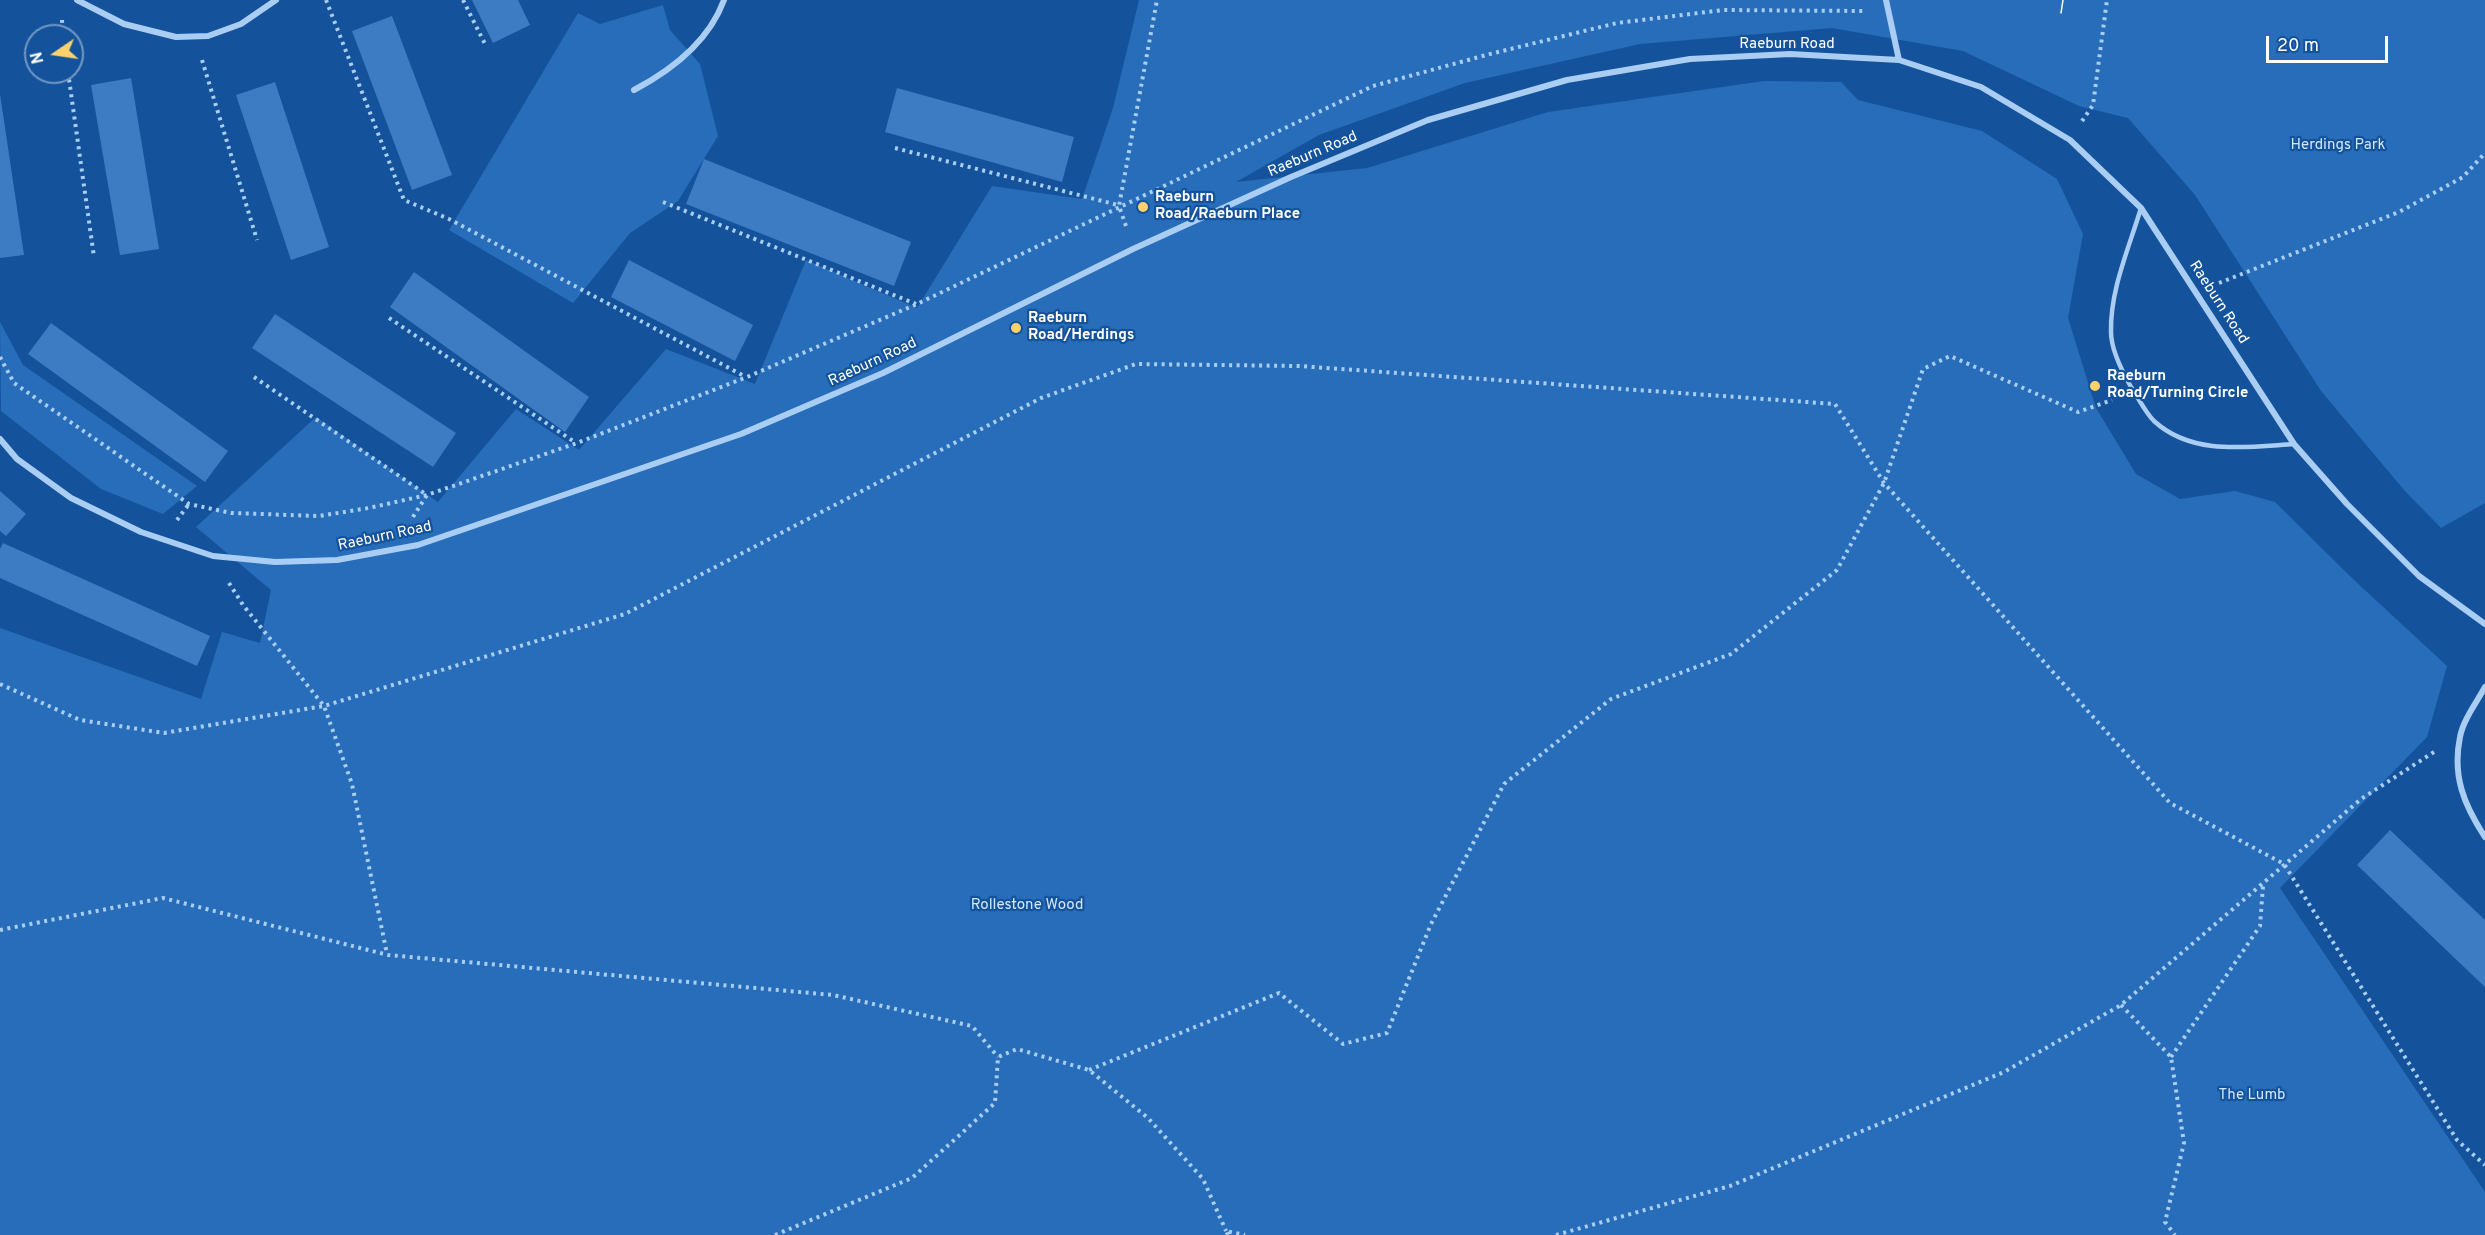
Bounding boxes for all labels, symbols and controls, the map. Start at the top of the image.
north arrow [24,24,84,84]
scale bar [2269,24,2390,62]
text: 20 m [2277,35,2319,58]
street label: Raeburn Road [1739,36,1835,54]
text: N [27,50,49,65]
street label: Raeburn Road [1266,128,1360,182]
park label: Herdings Park [2290,137,2386,155]
place label: Raeburn Road/Raeburn Place [1155,189,1300,224]
marker: Raeburn Road/Raeburn Place [1136,200,1150,214]
street label: Raeburn Road [2184,258,2252,348]
place label: Raeburn Road/Herdings [1028,310,1134,345]
marker: Raeburn Road/Herdings [1009,321,1023,335]
street label: Raeburn Road [826,335,920,391]
place label: Raeburn Road/Turning Circle [2107,368,2248,403]
marker: Raeburn Road/Turning Circle [2088,379,2102,393]
street label: Raeburn Road [336,518,434,556]
park label: Rollestone Wood [971,897,1083,915]
park label: The Lumb [2218,1087,2286,1105]

